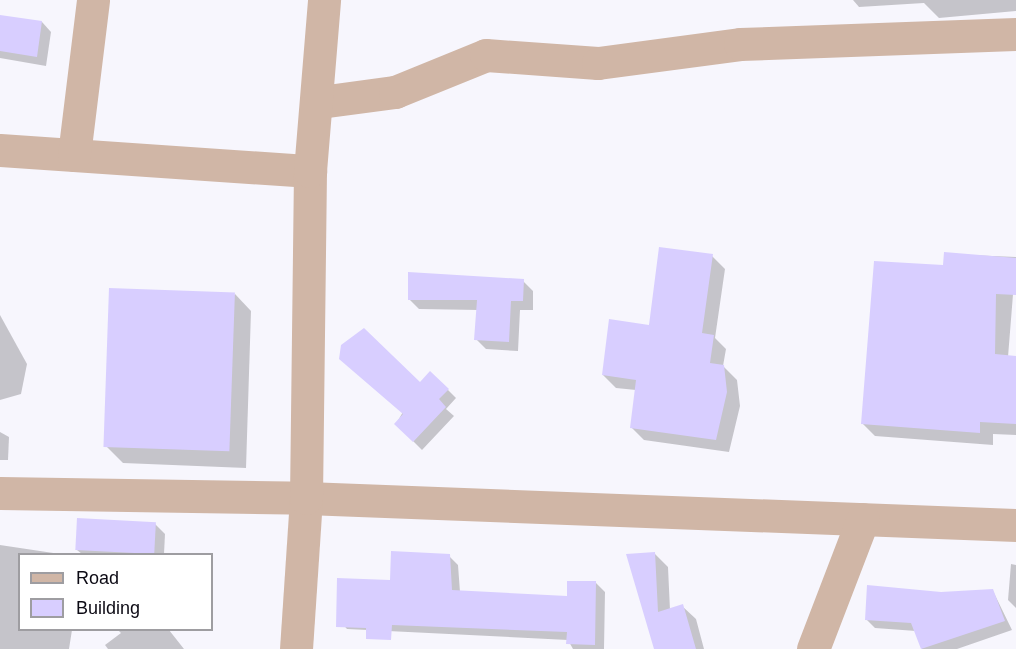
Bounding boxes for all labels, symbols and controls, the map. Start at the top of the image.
legend [18,553,213,631]
text: Road [76,568,119,588]
text: Building [76,598,140,618]

